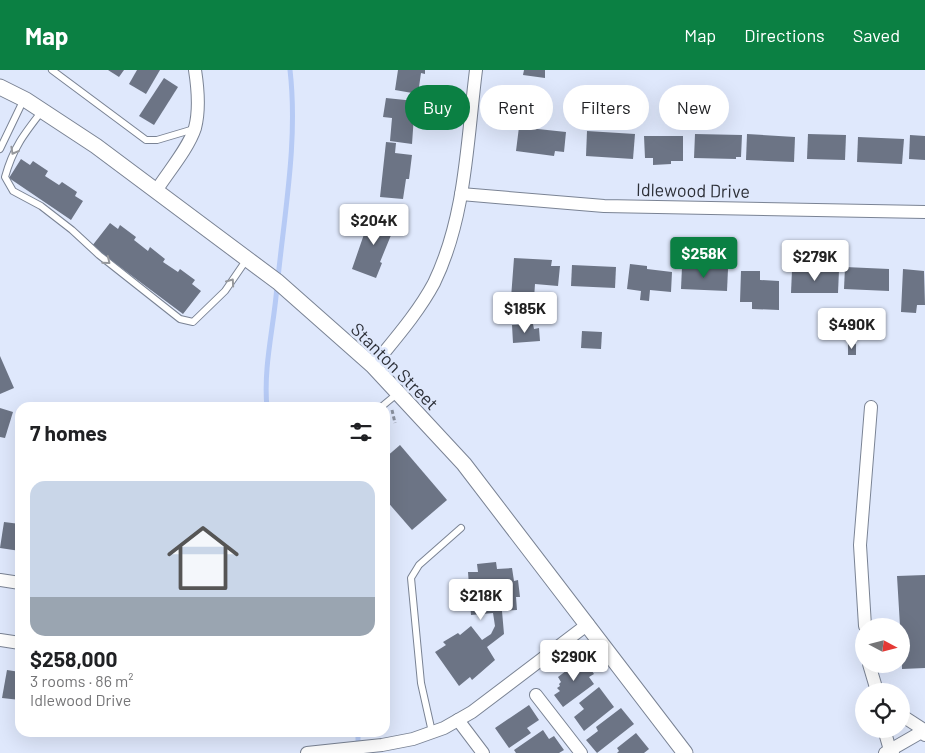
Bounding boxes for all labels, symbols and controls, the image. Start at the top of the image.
text: Map [25,21,68,50]
text: Map [684,24,716,46]
text: Directions [744,24,825,46]
text: Saved [853,24,900,46]
chip: Buy [405,85,470,130]
chip: Rent [480,85,553,130]
chip: Filters [563,85,649,130]
chip: New [659,85,729,130]
one-way arrow [11,145,21,154]
street label: Idlewood Drive [636,178,750,202]
pin: $204K [339,204,409,246]
text: $204K [351,210,397,229]
pin: $258K [669,236,739,279]
pin: $279K [780,240,850,282]
text: $258K [681,243,727,262]
text: $279K [793,246,837,265]
one-way arrow [101,256,110,264]
one-way arrow [225,278,234,287]
pin: $185K [490,292,560,334]
text: $185K [504,298,546,317]
pin: $490K [817,308,887,350]
text: $490K [829,314,875,333]
street label: Stanton Street [347,318,443,414]
icon: filters [347,418,375,446]
text: 7 homes [30,420,107,445]
icon: home [158,513,248,603]
pin: $218K [446,578,516,621]
text: $218K [460,585,502,604]
north arrow [855,618,910,672]
map controls [855,618,910,738]
pin: $290K [539,640,609,682]
text: $258,000 [30,646,117,671]
text: $290K [551,646,597,665]
text: 3 rooms · 86 m² [30,671,134,690]
button: locate [855,683,910,738]
text: Idlewood Drive [30,690,131,709]

